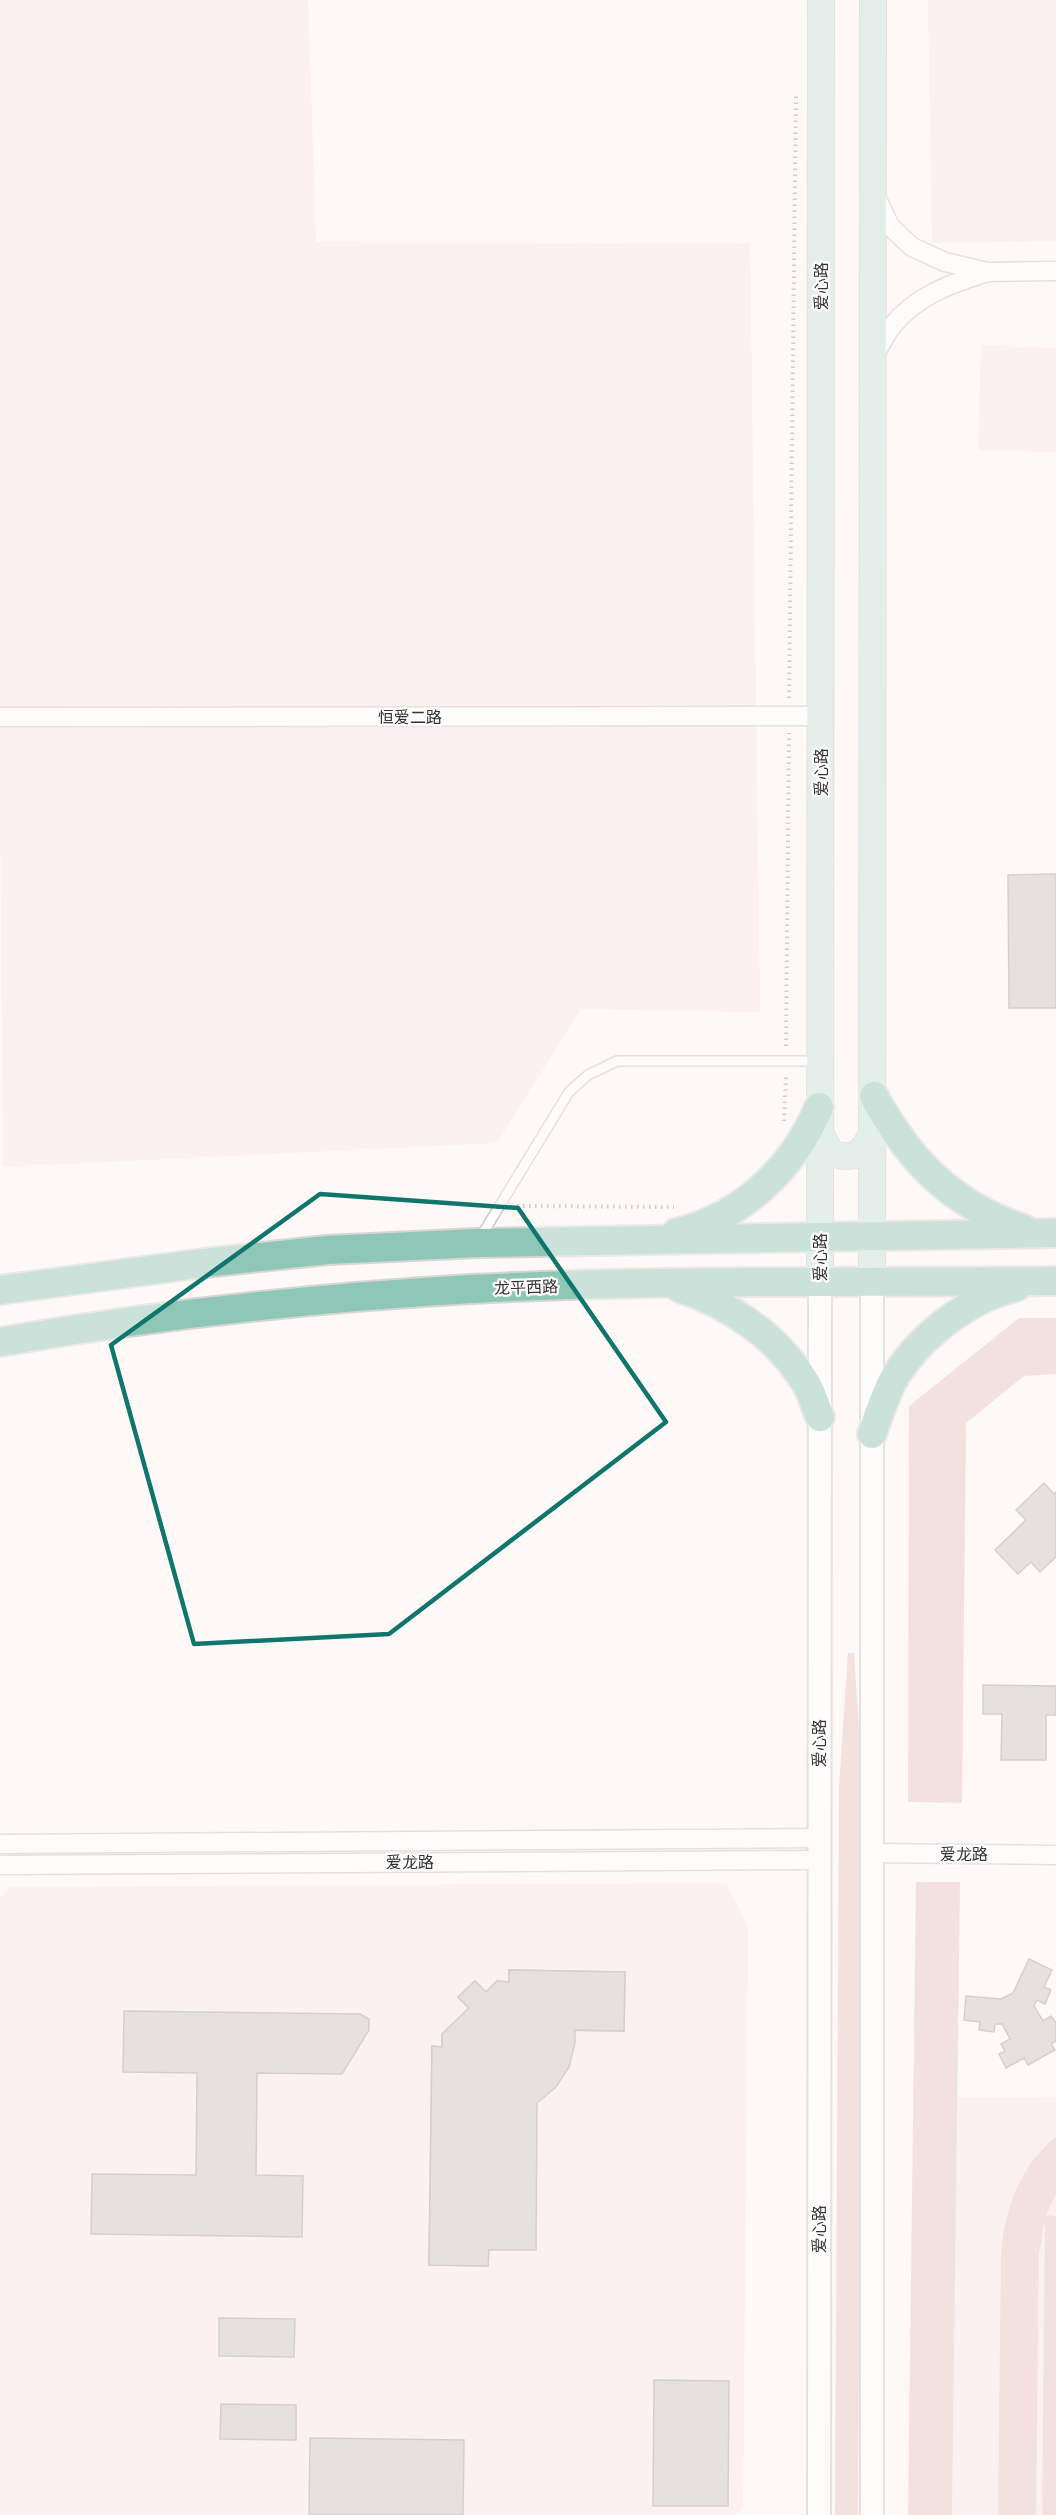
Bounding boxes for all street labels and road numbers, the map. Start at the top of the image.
street label: 爱心路 [811,262,831,310]
street label: 恒爱二路 [378,707,442,727]
street label: 爱心路 [811,748,831,796]
street label: 爱心路 [810,1233,830,1281]
street label: 龙平西路 [494,1276,558,1298]
street label: 爱心路 [809,1719,829,1767]
street label: 爱龙路 [940,1844,988,1864]
street label: 爱龙路 [386,1852,434,1872]
street label: 爱心路 [809,2205,829,2253]

